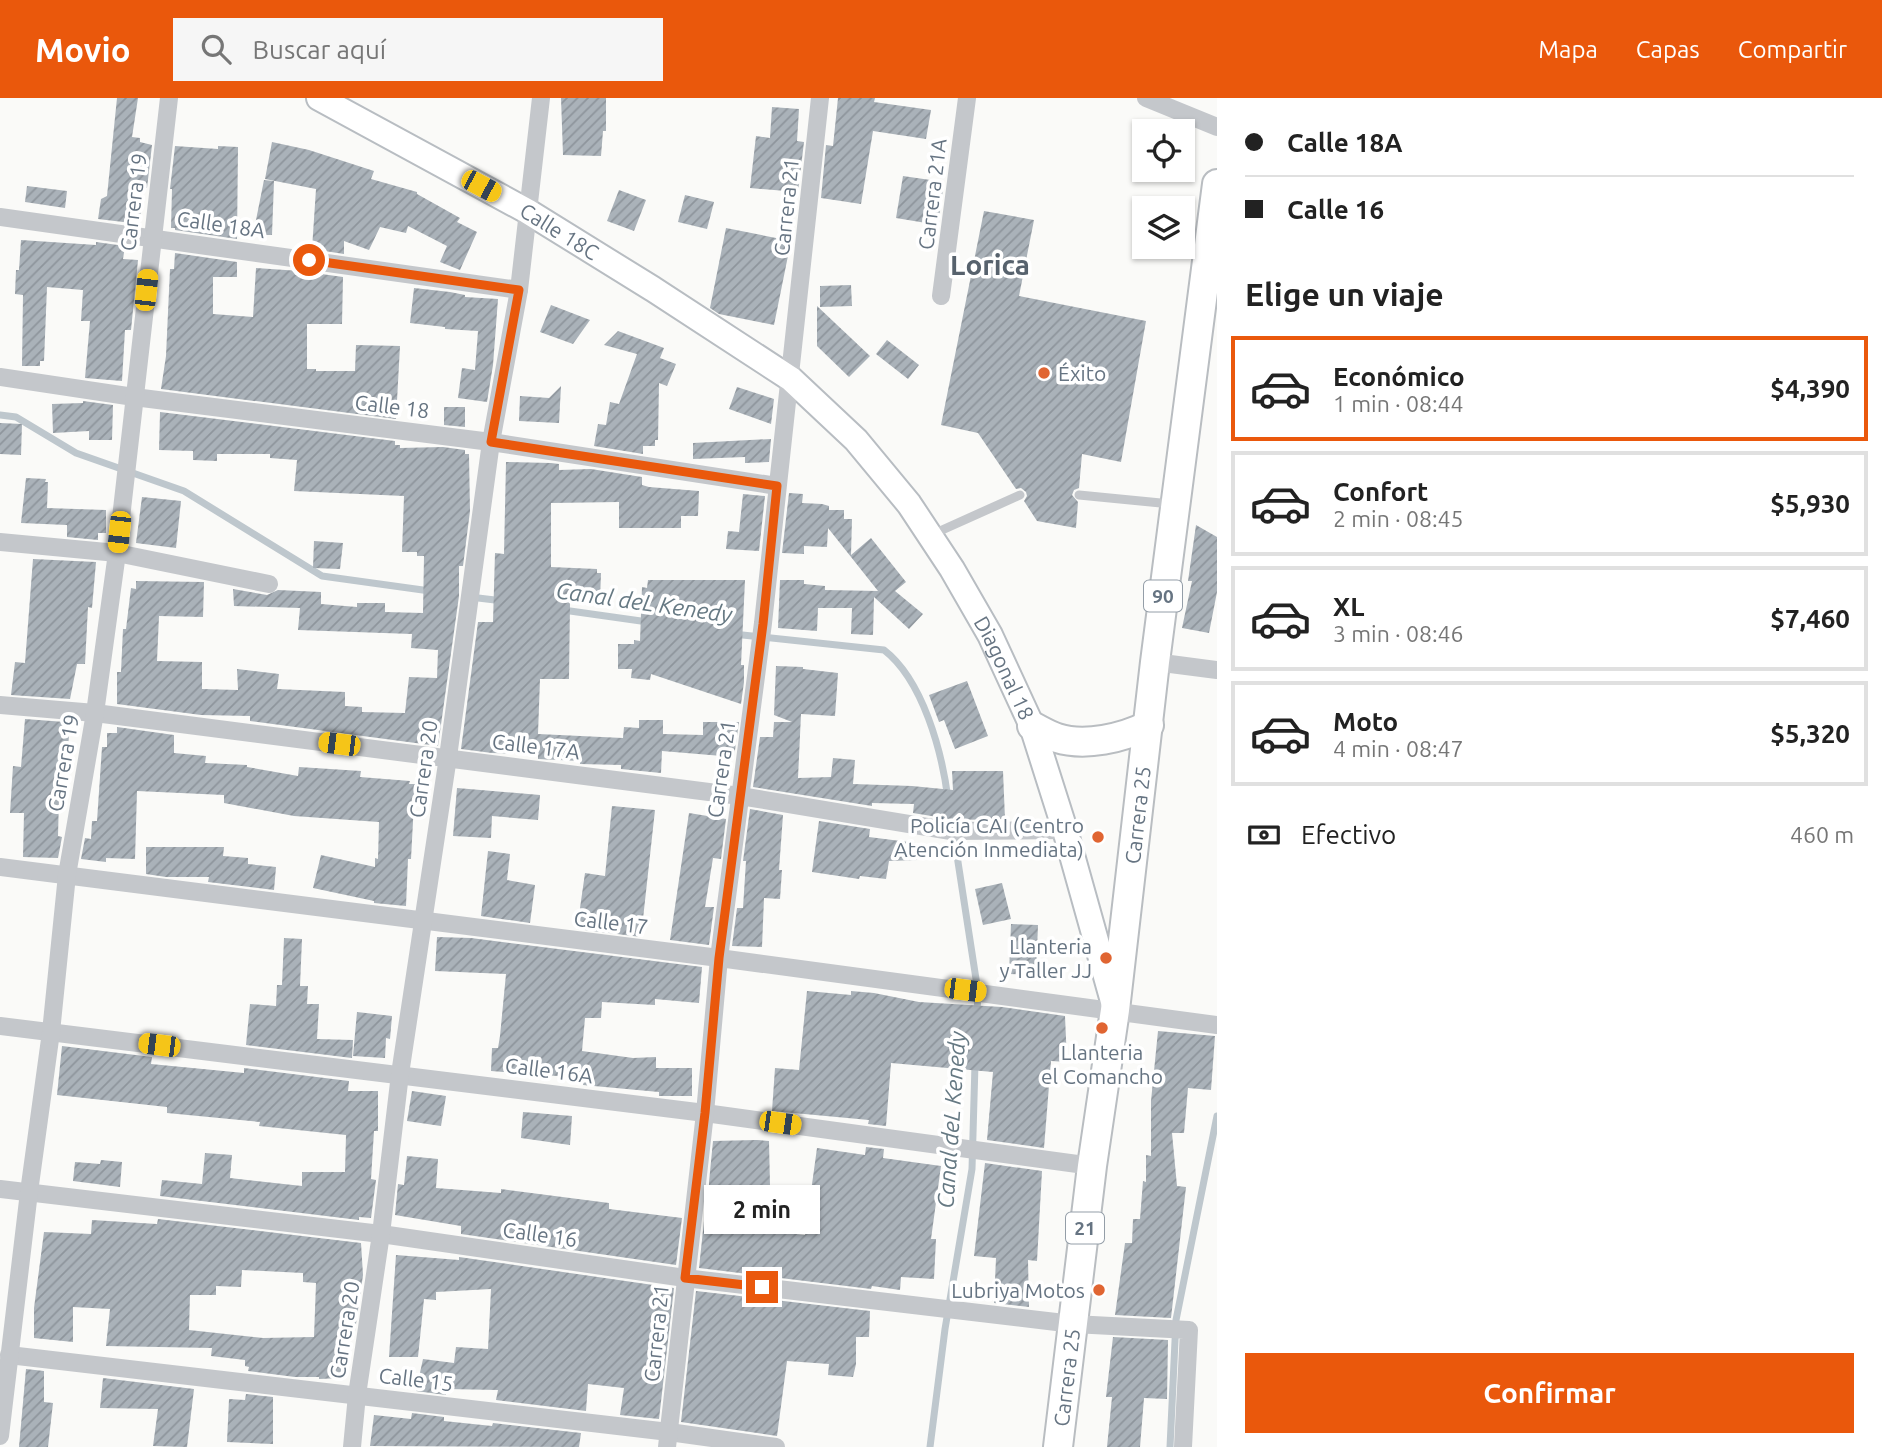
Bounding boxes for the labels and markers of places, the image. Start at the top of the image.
place label: Éxito [1058,361,1106,385]
marker: Éxito [1036,365,1052,381]
place label: Policía CAI (Centro Atención Inmediata) [894,813,1084,861]
marker: Policía CAI (Centro Atención Inmediata) [1090,829,1106,845]
place label: Llanteria y Taller JJ [999,934,1092,982]
marker: Llanteria y Taller JJ [1098,950,1114,966]
marker: Llanteria el Comancho [1094,1020,1110,1036]
place label: Llanteria el Comancho [1041,1040,1163,1088]
place label: Lubriya Motos [951,1278,1085,1302]
marker: Lubriya Motos [1091,1282,1107,1298]

